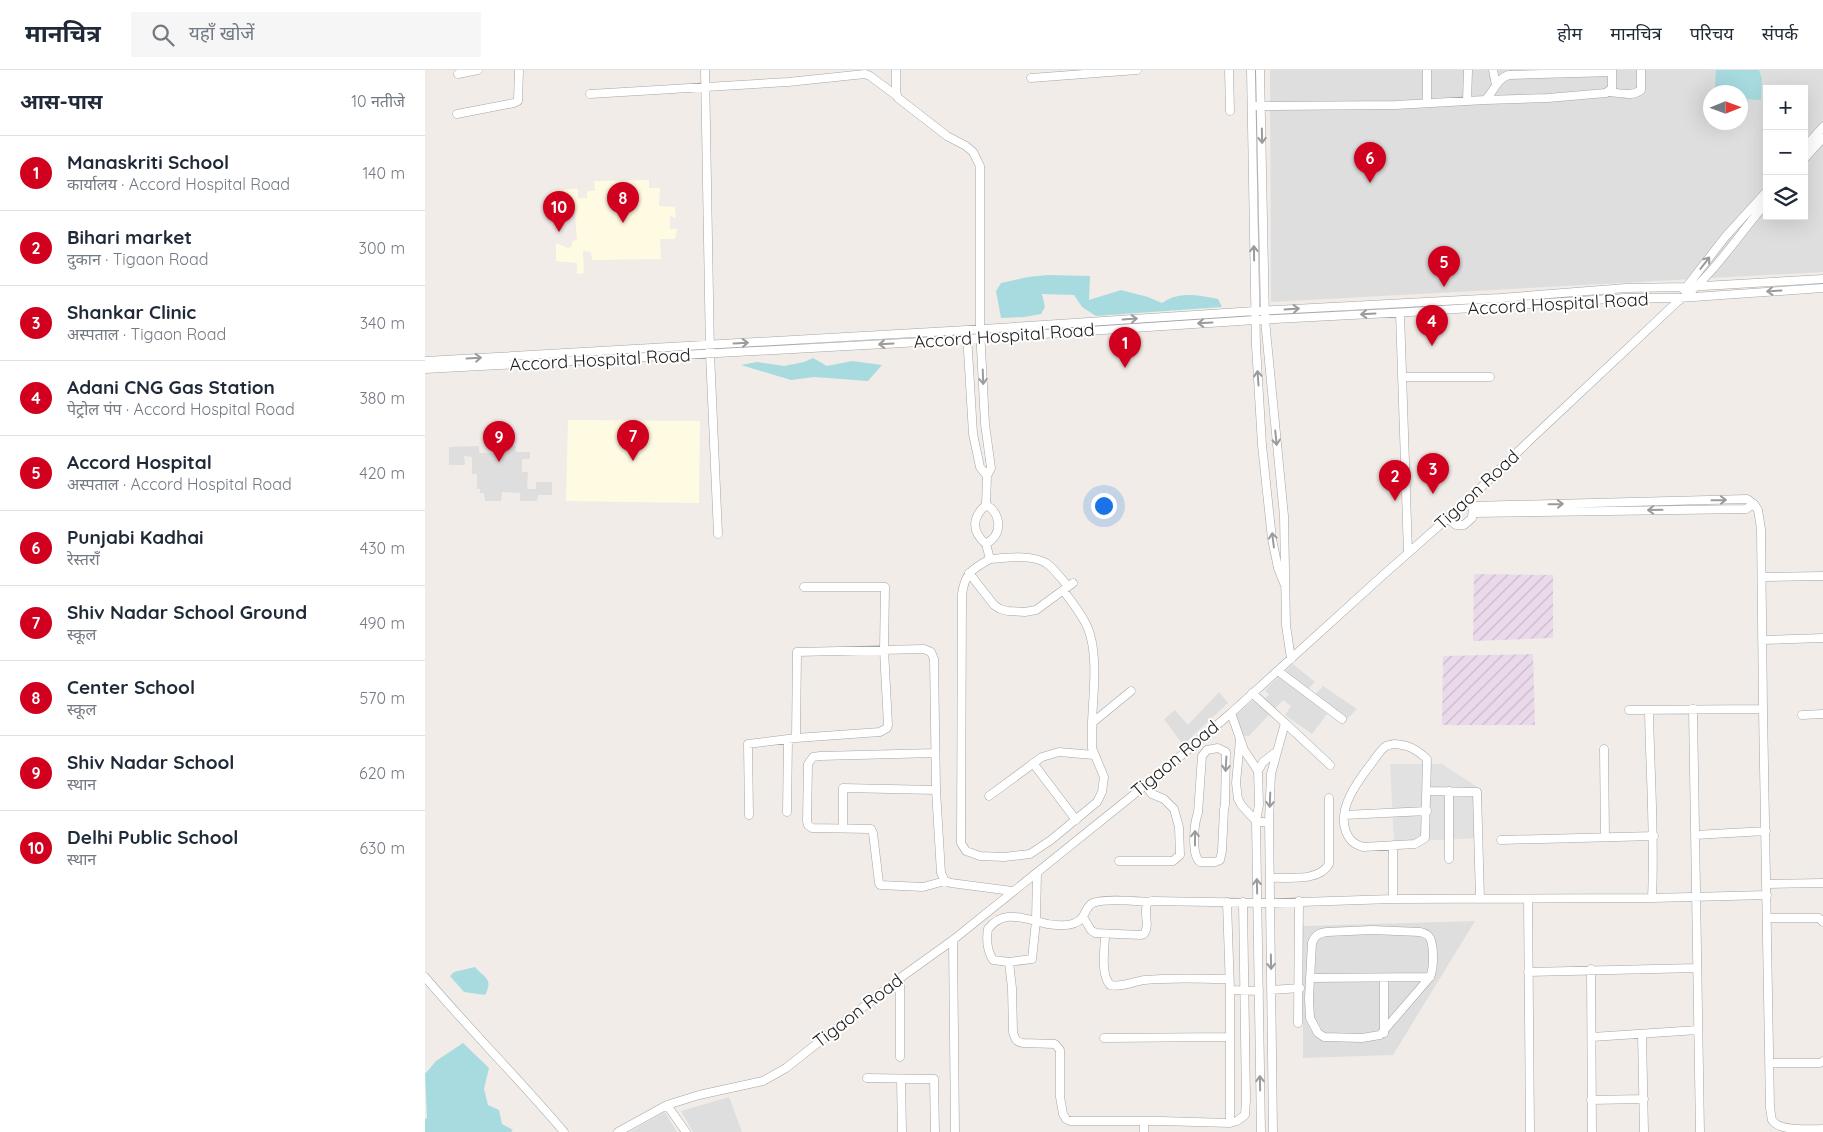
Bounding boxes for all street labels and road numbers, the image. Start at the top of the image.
street label: Accord Hospital Road [1467,287,1649,320]
street label: Accord Hospital Road [913,318,1095,353]
street label: Accord Hospital Road [509,343,691,376]
street label: Tigaon Road [1429,445,1524,535]
street label: Tigaon Road [1126,715,1223,802]
street label: Tigaon Road [808,968,907,1053]

